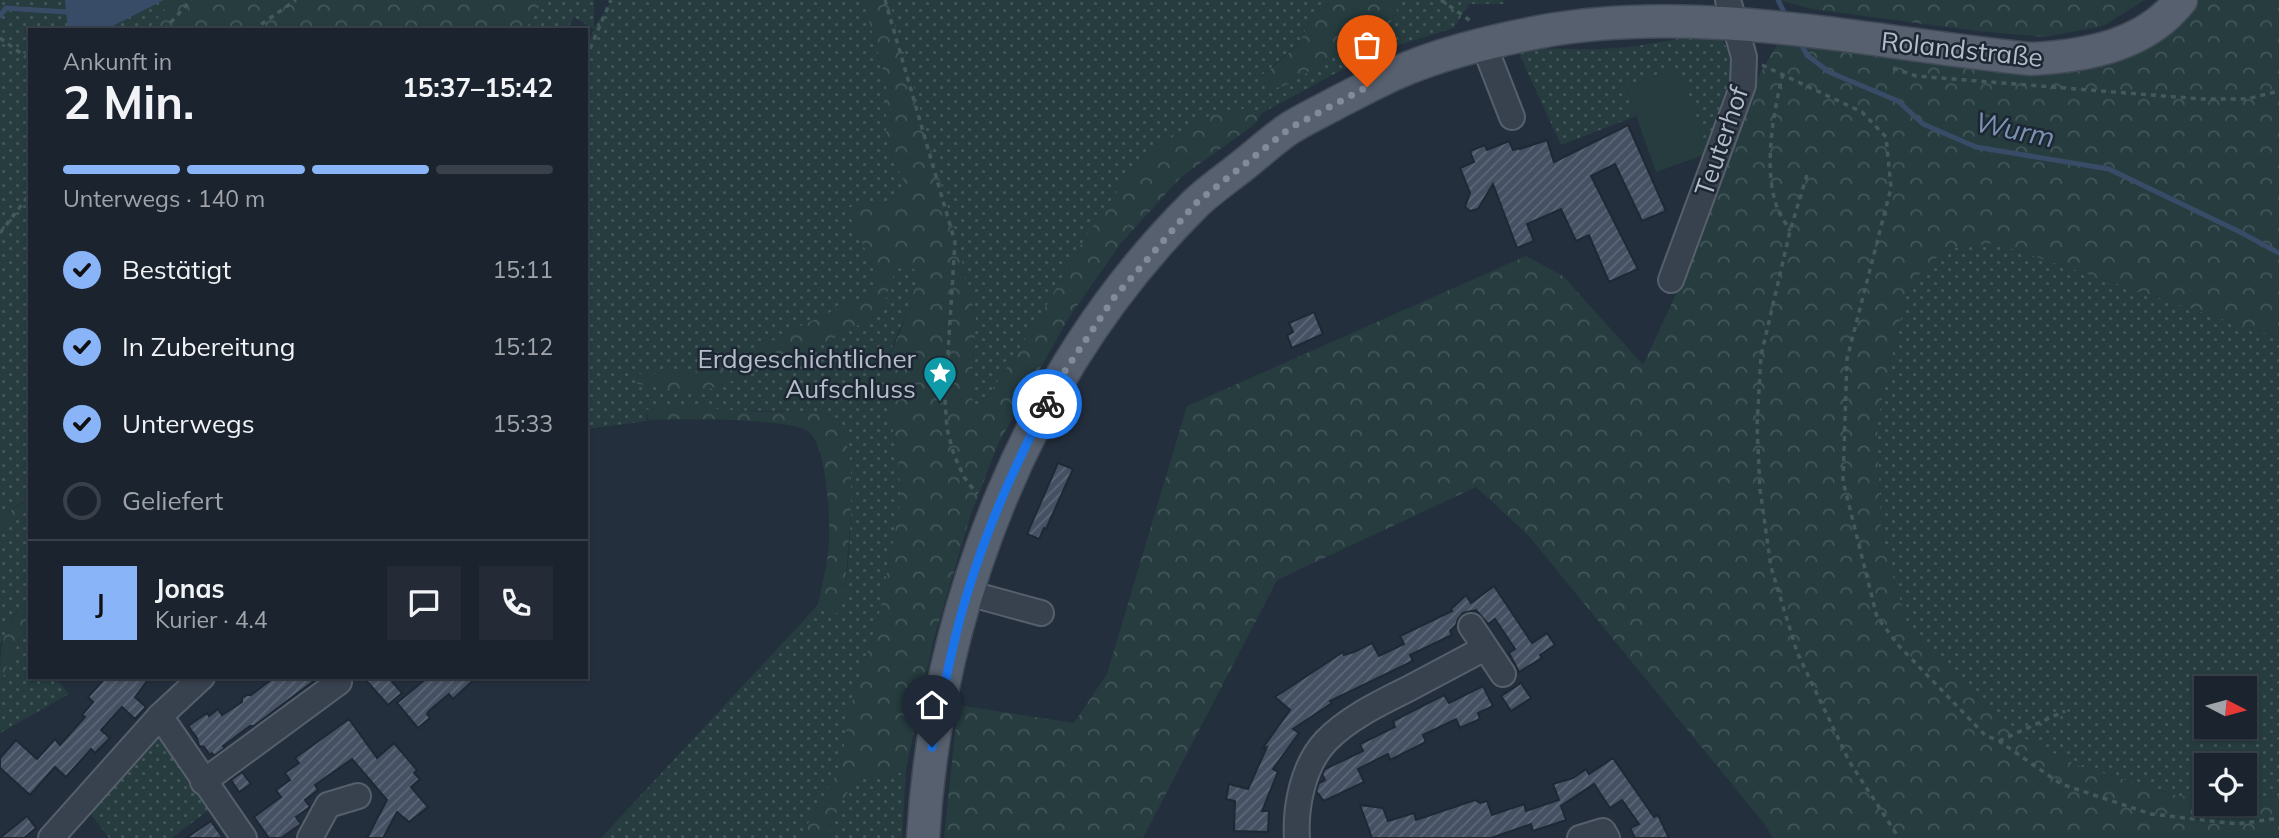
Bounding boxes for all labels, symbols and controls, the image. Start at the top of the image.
pin [1337,15,1397,87]
street label: Rolandstraße [1879,24,2045,74]
icon: bag [1348,26,1386,64]
text: Ankunft in [63,47,172,76]
text: 15:37–15:42 [402,71,553,104]
text: 2 Min. [63,73,194,131]
street label: Teuterhof [1687,81,1756,200]
water label: Wurm [1972,103,2058,155]
text: Unterwegs · 140 m [63,184,265,213]
icon: check [63,251,101,289]
text: Bestätigt [122,253,231,286]
text: 15:11 [493,255,553,284]
icon: check [63,328,101,366]
text: In Zubereitung [122,330,295,363]
text: 15:12 [493,332,553,361]
place label: Erdgeschichtlicher Aufschluss [698,342,917,405]
place icon: Erdgeschichtlicher Aufschluss [921,354,959,403]
courier [1012,369,1082,439]
icon: bike [1028,385,1066,423]
icon: check [63,405,101,443]
text: Unterwegs [122,407,255,440]
text: 15:33 [493,409,553,438]
text: Geliefert [122,484,223,517]
button: chat [387,566,461,640]
button: phone [479,566,553,640]
text: Jonas [155,572,225,605]
text: J [95,587,105,620]
text: Kurier · 4.4 [155,605,267,634]
pin [902,675,962,747]
north arrow [2194,676,2258,738]
map controls [2194,676,2257,816]
icon: home [913,686,951,724]
button: locate [2194,753,2257,816]

